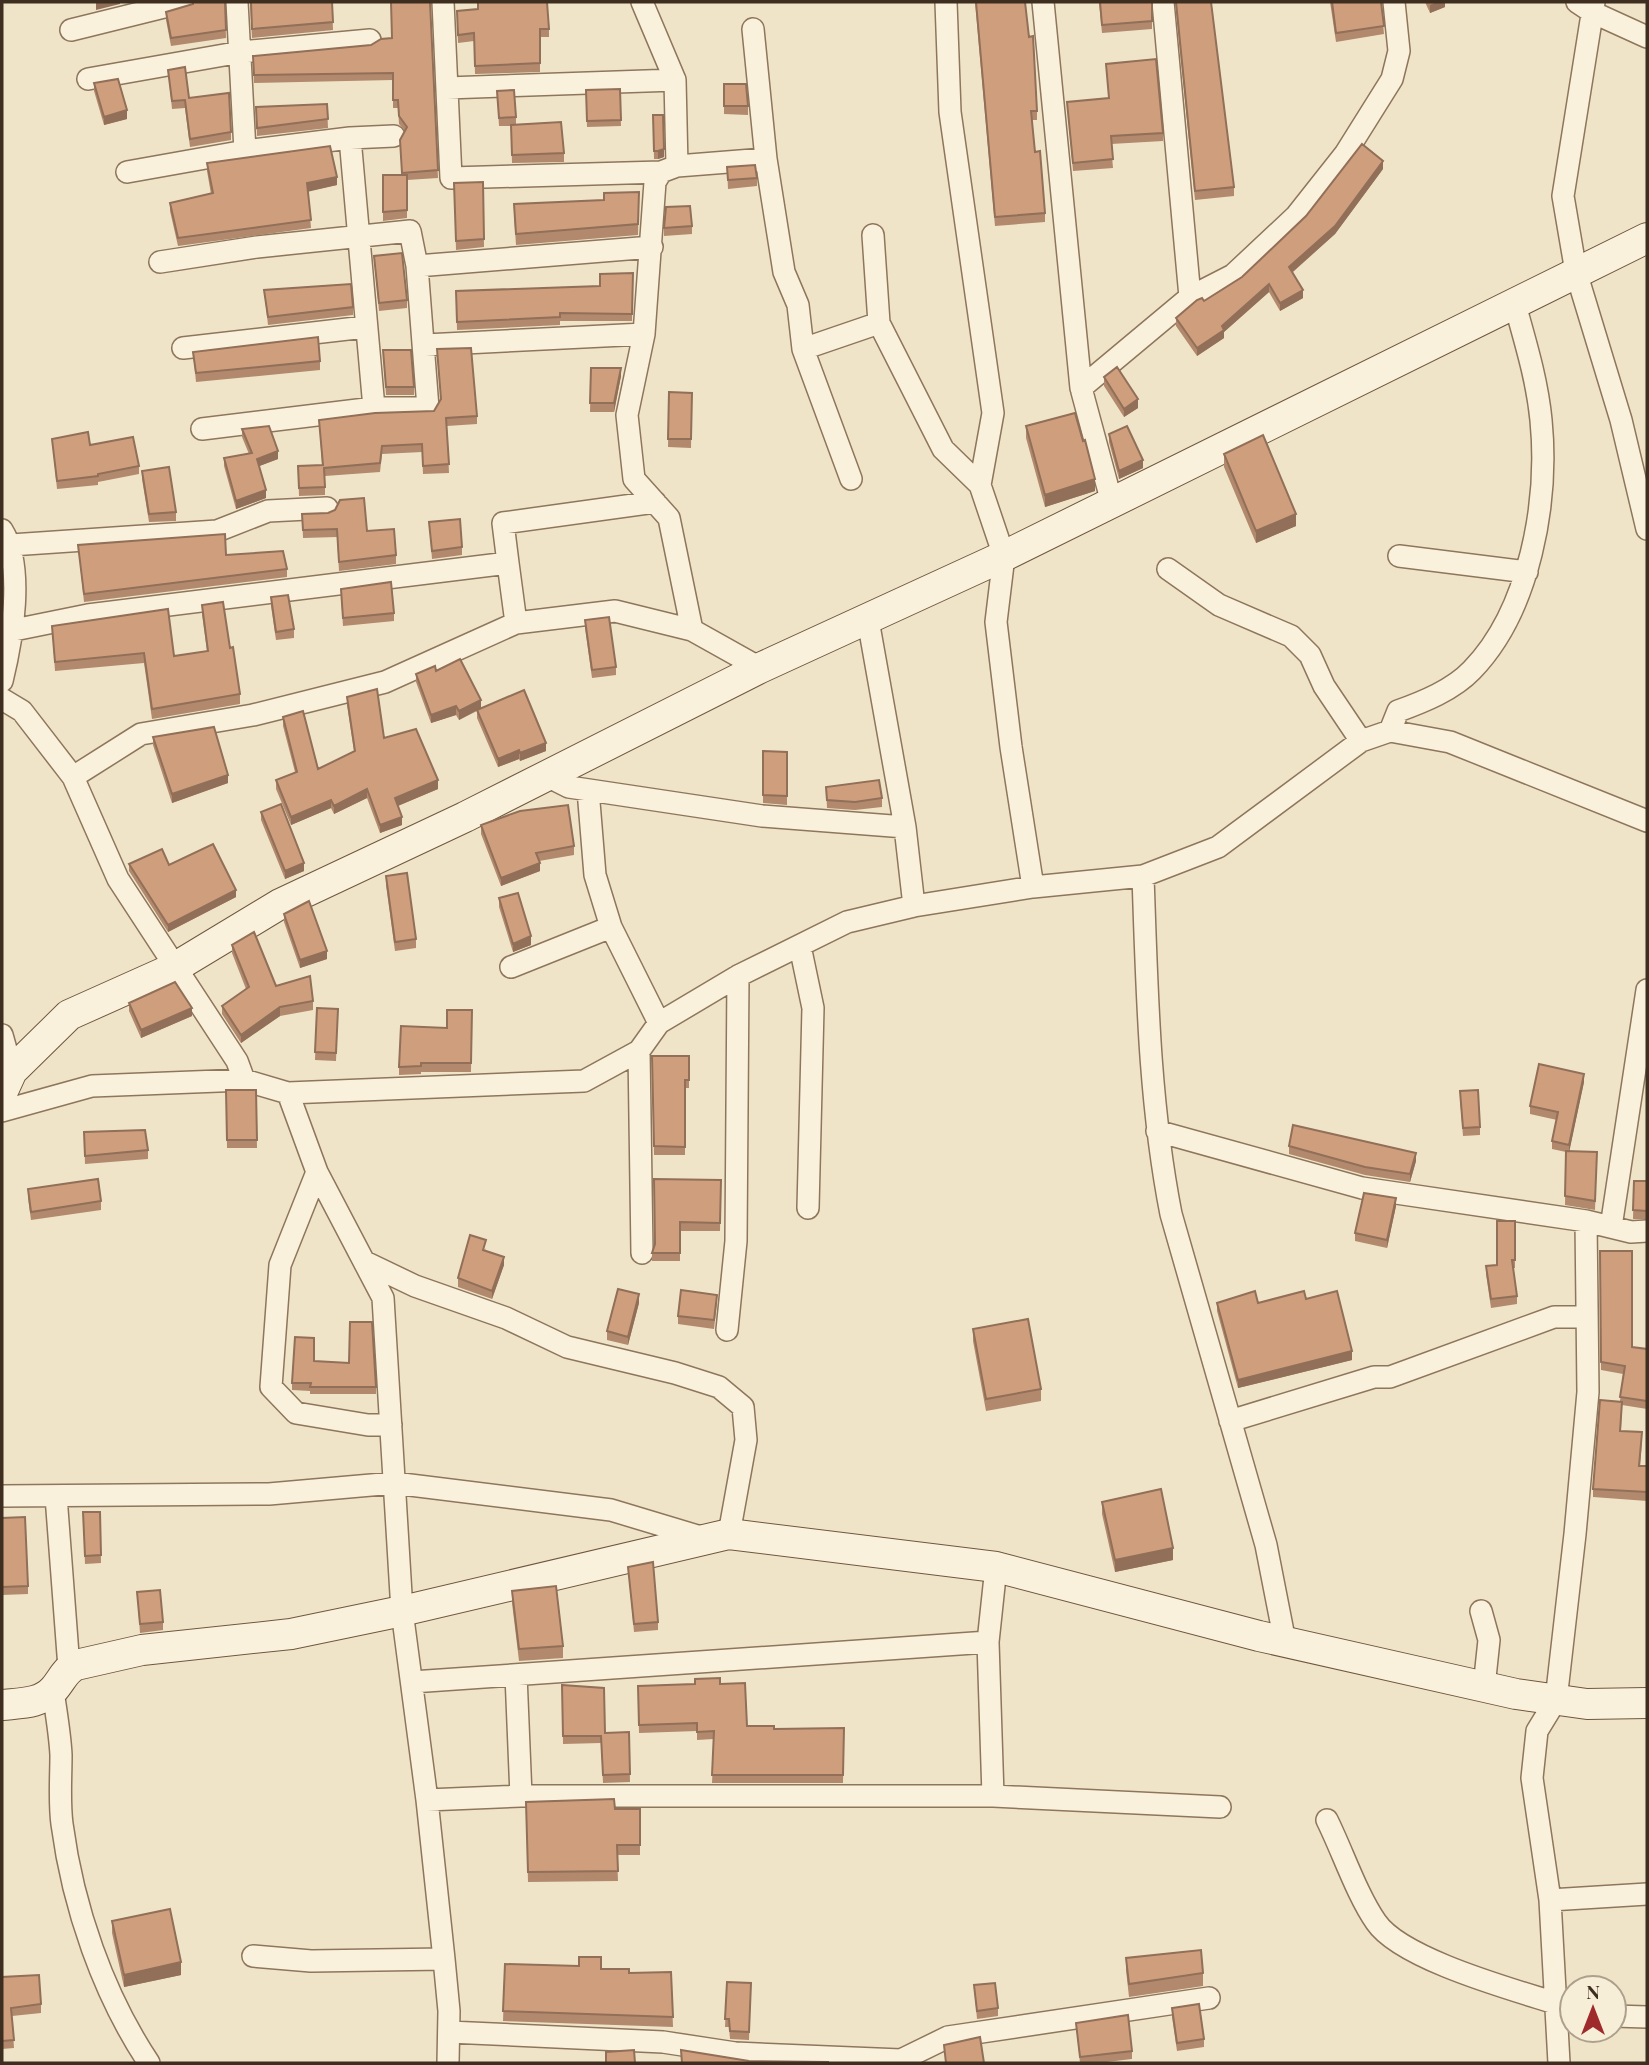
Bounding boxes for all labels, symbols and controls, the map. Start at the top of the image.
north arrow [1558,1974,1628,2044]
text: N [1586,1978,1600,2004]

